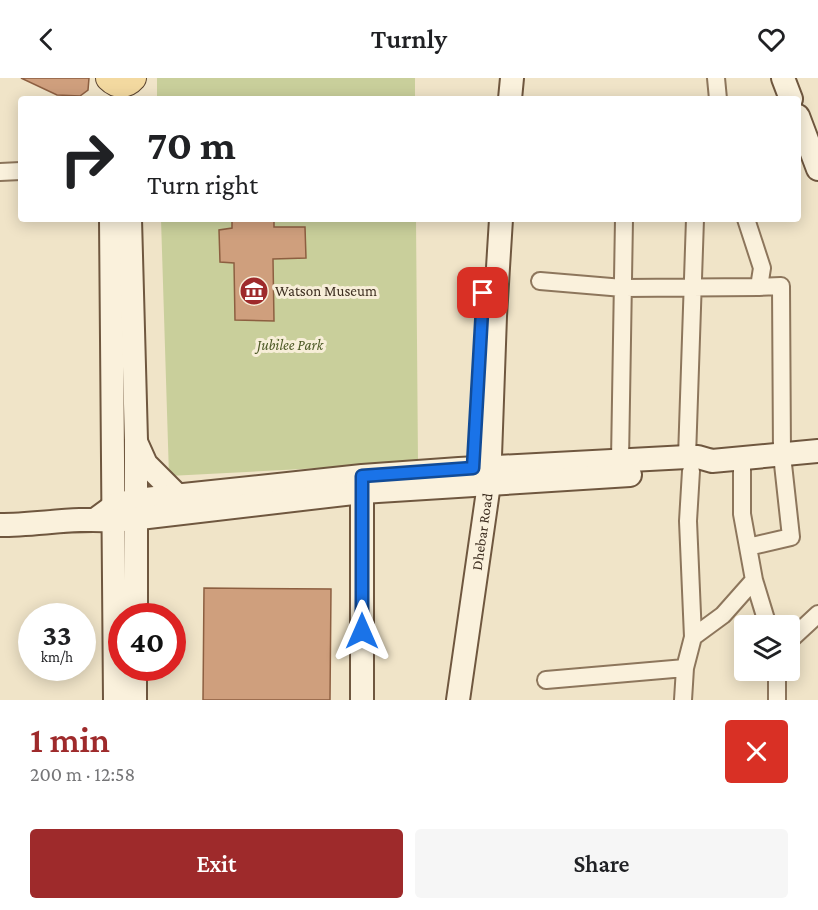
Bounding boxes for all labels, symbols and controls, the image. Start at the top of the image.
icon: back [30,23,63,56]
icon: heart [755,23,788,56]
text: Turnly [371,24,447,54]
icon: right [48,120,126,198]
text: 70 m [147,121,236,168]
text: Turn right [147,170,258,200]
pin [457,267,508,318]
museum icon: Watson Museum [238,275,270,307]
icon: arrive [466,276,499,309]
place label: Watson Museum [275,283,377,299]
park label: Jubilee Park [254,337,325,354]
street label: Dhebar Road [469,492,496,571]
position arrow [330,599,394,663]
speed limit sign: 40 [108,603,186,681]
map controls [734,615,800,681]
button: layers [734,615,800,681]
text: 33 [42,618,72,651]
text: km/h [41,649,73,665]
text: 1 min [30,720,110,760]
button: close [725,720,788,783]
text: 200 m · 12:58 [30,763,135,785]
button: Exit [30,829,403,898]
button: Share [415,829,788,898]

